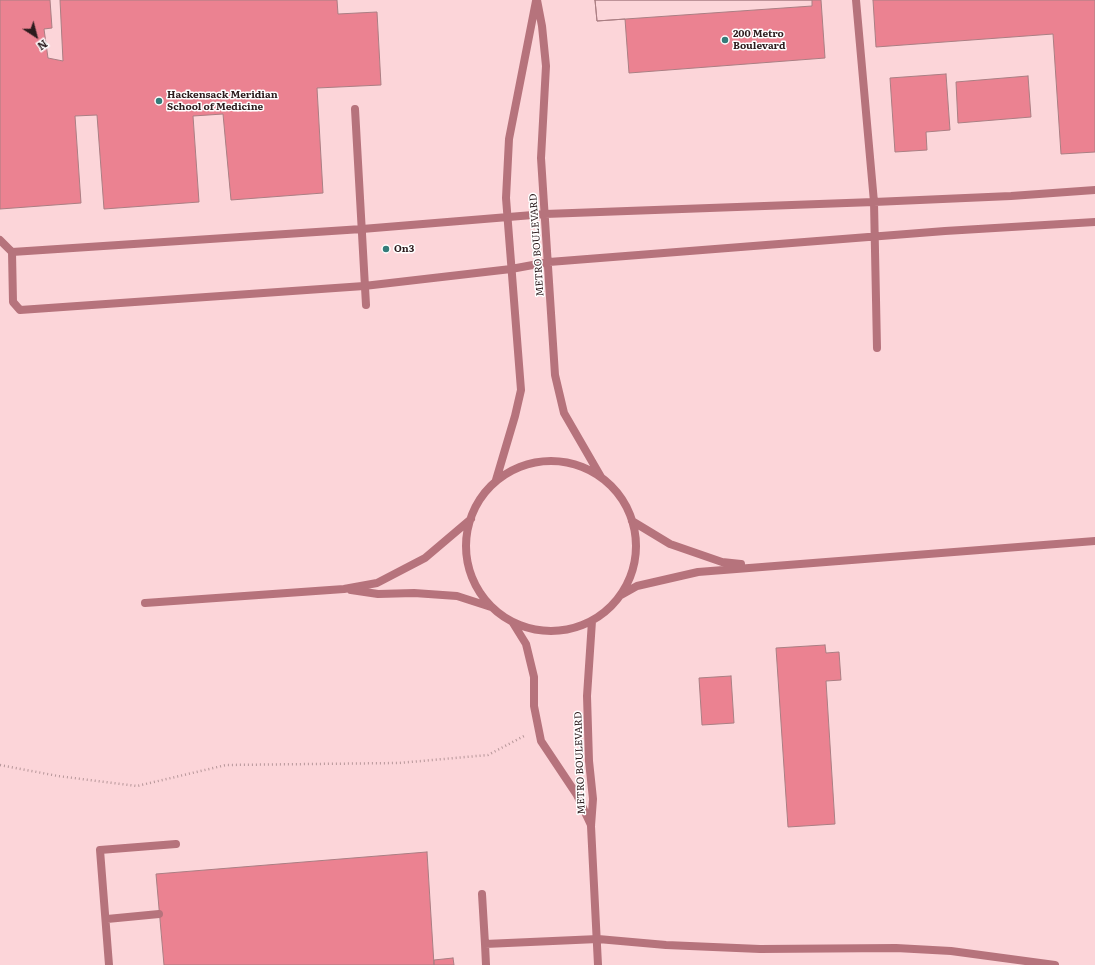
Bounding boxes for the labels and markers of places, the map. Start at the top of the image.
place label: 200 Metro Boulevard [733,28,785,52]
marker: 200 Metro Boulevard [720,35,730,45]
place label: Hackensack Meridian School of Medicine [167,89,278,112]
marker: Hackensack Meridian School of Medicine [154,96,164,106]
place label: On3 [394,243,414,255]
marker: On3 [381,244,391,254]

